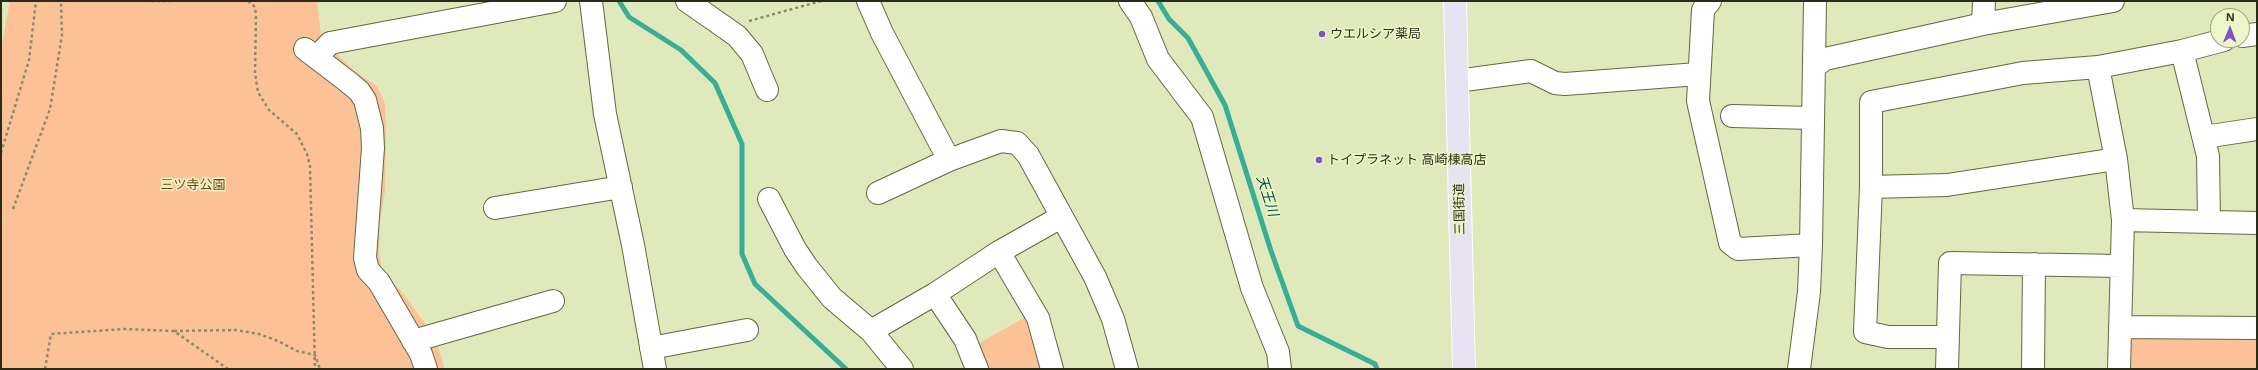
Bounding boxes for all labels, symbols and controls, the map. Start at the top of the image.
north arrow [2210,8,2250,48]
text: N [2226,9,2235,24]
place label: ウエルシア薬局 [1330,26,1421,42]
marker: ウエルシア薬局 [1317,29,1327,39]
place label: トイプラネット 高崎棟高店 [1327,152,1486,168]
marker: トイプラネット 高崎棟高店 [1314,155,1324,165]
water label: 天王川 [1253,173,1281,219]
park label: 三ツ寺公園 [161,177,225,193]
street label: 三国街道 [1452,183,1468,235]

